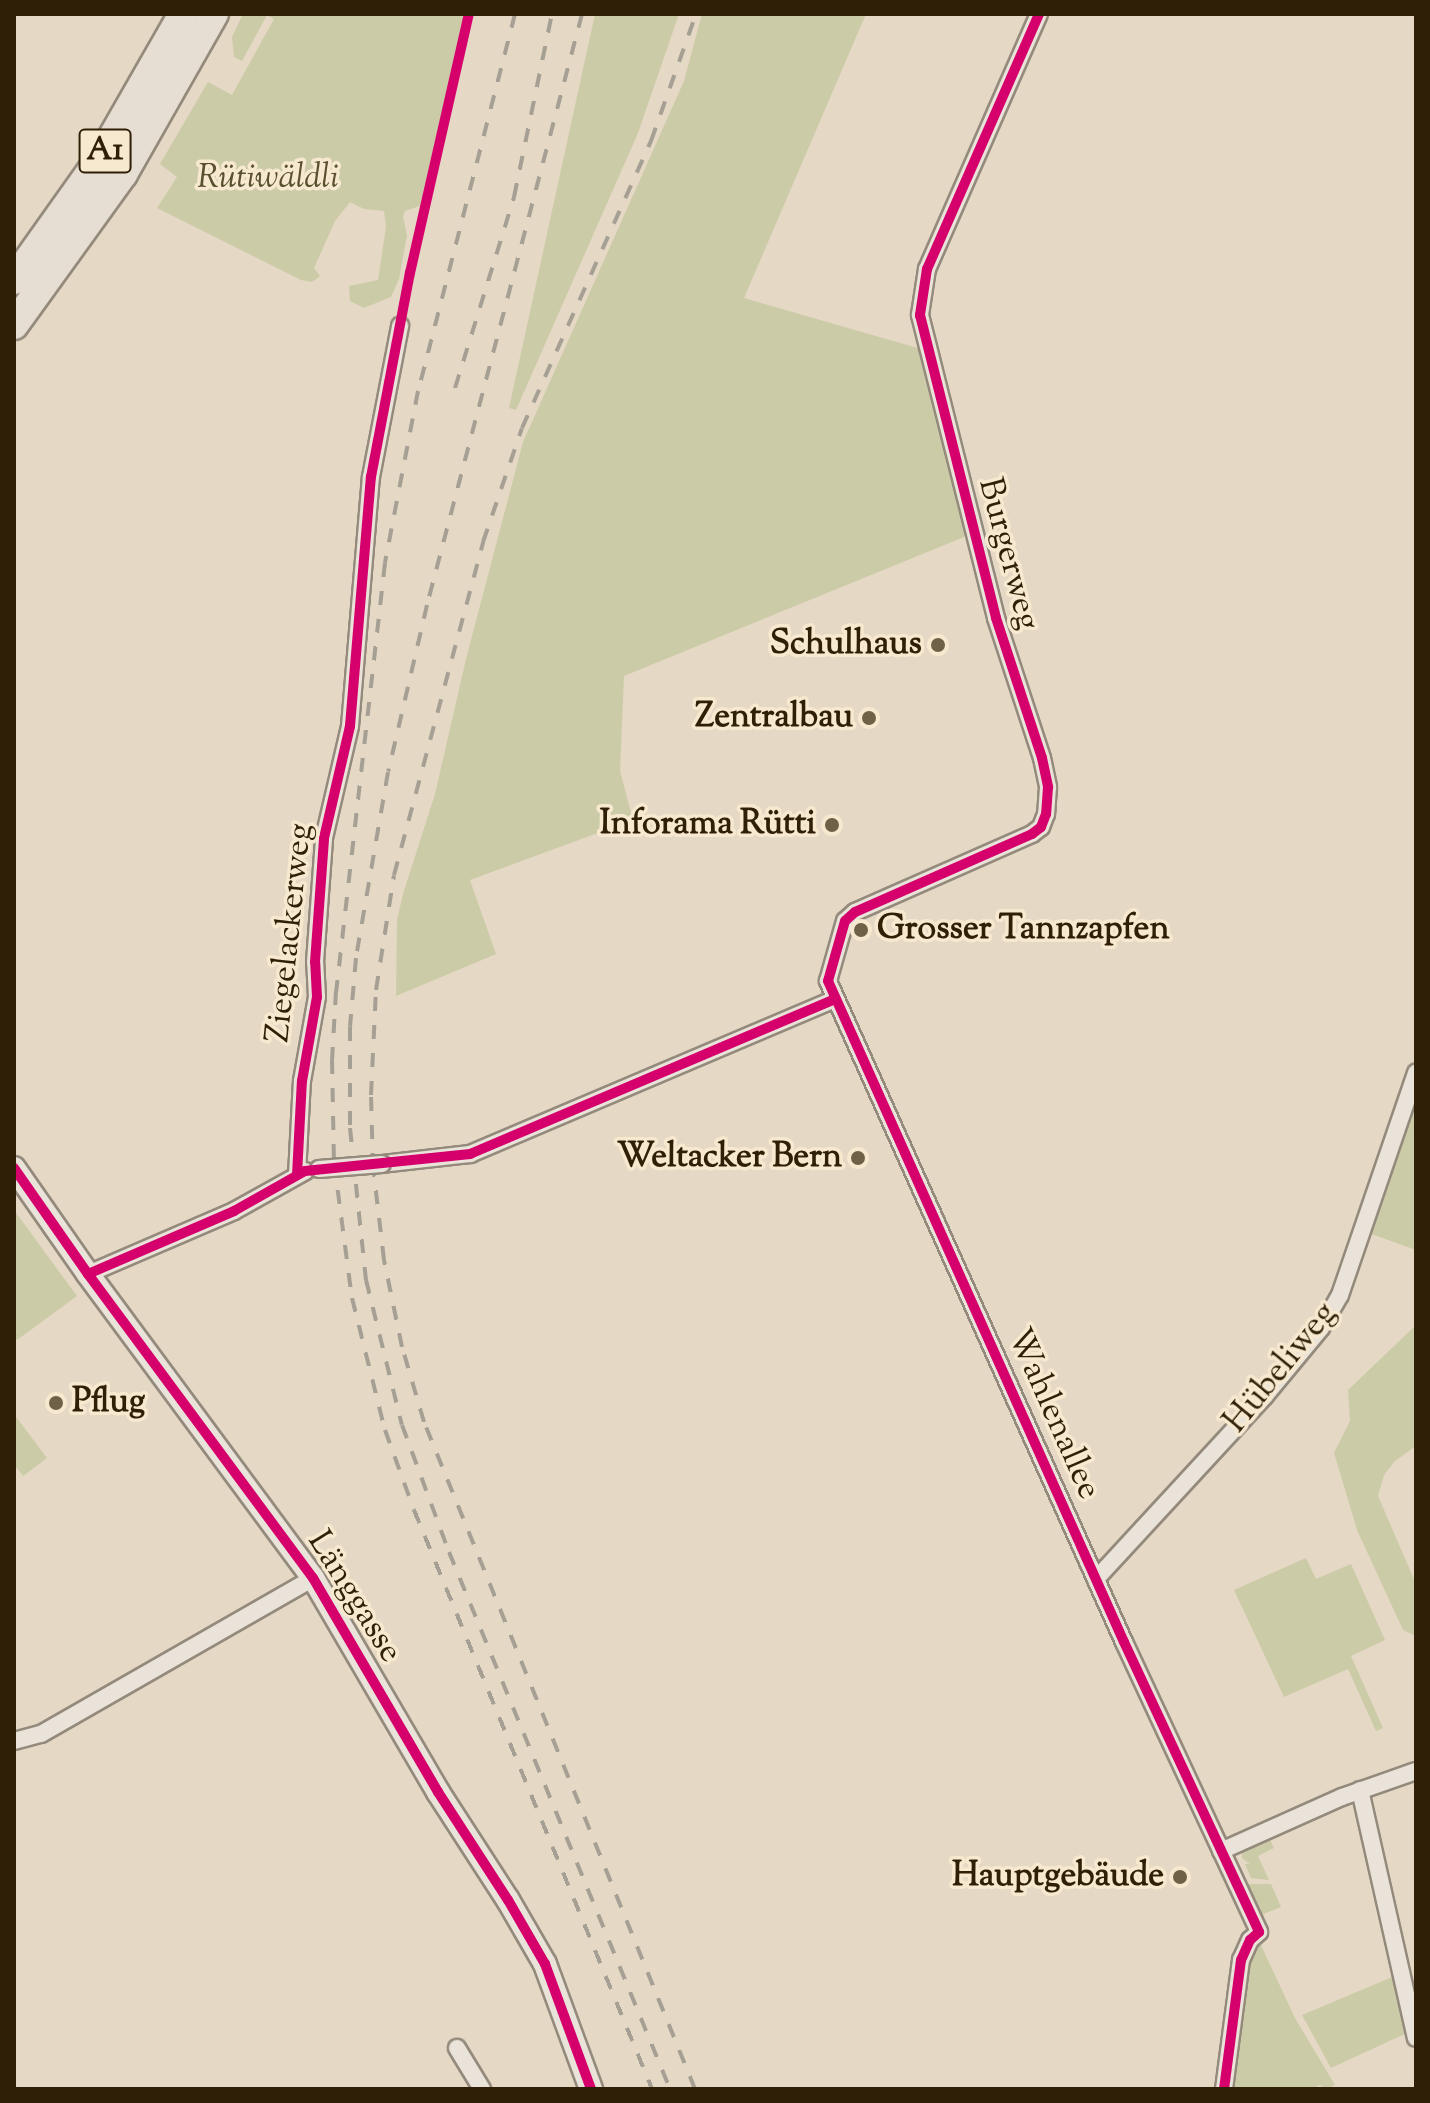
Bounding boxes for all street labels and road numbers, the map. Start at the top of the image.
road number: A1 [77,123,133,179]
street label: Burgerweg [968,474,1048,634]
street label: Ziegelackerweg [258,822,322,1044]
street label: Hübeliweg [1216,1294,1346,1442]
street label: Wahlenallee [997,1322,1109,1506]
street label: Länggasse [298,1524,410,1670]

